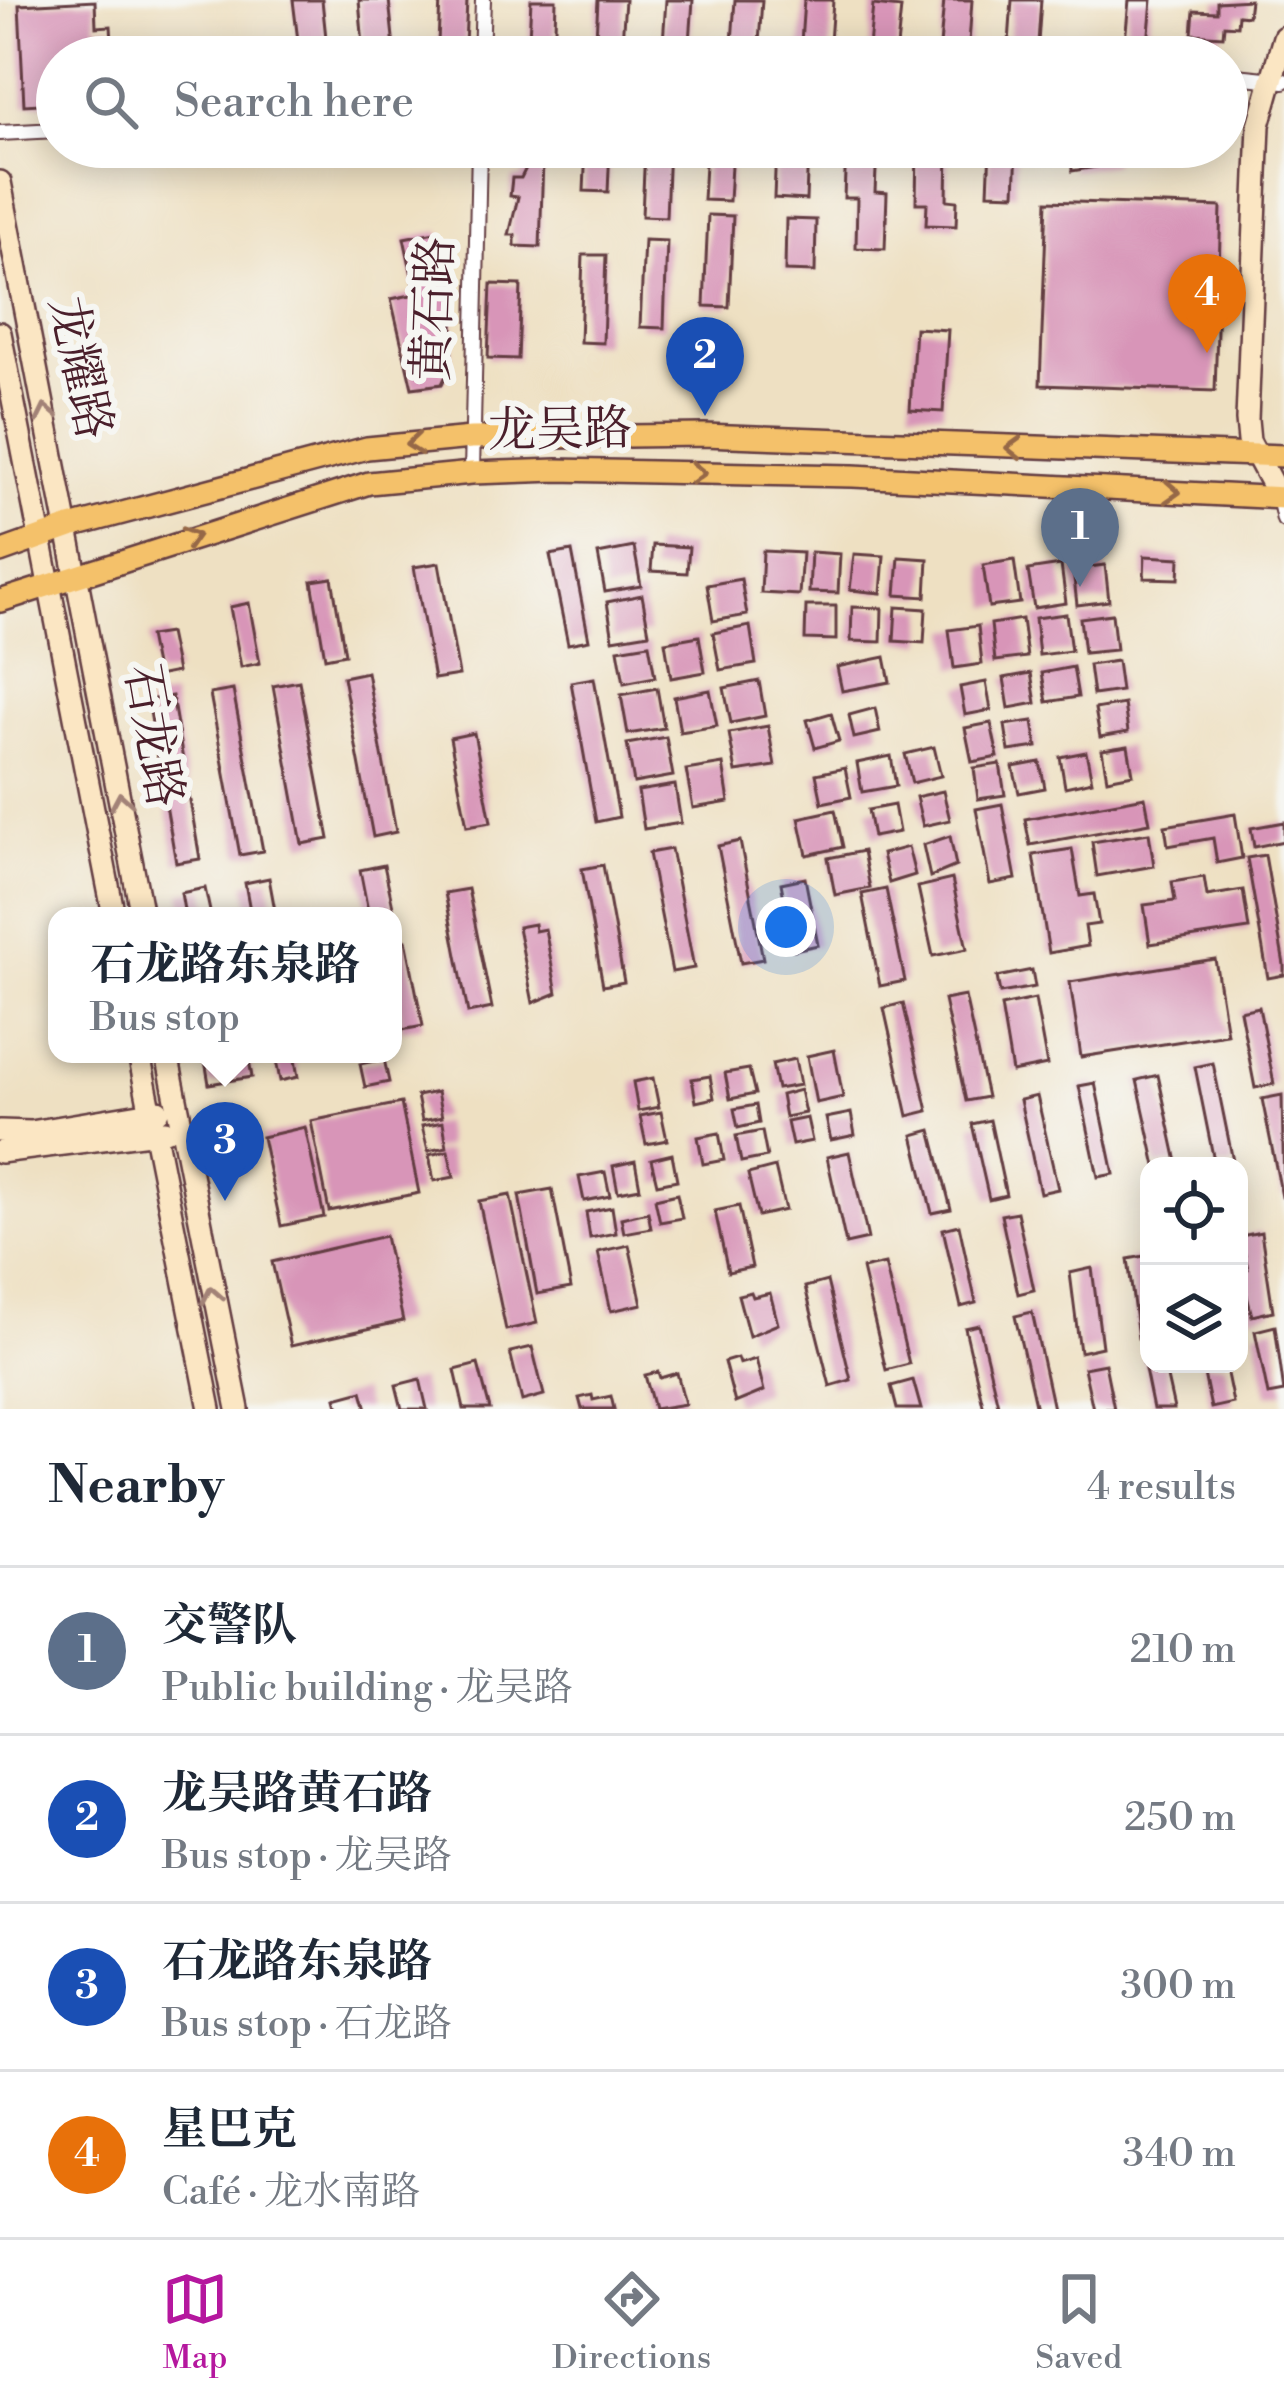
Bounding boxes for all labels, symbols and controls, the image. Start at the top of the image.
search box [36,36,1248,168]
icon: search [78,69,144,135]
text: Search here [174,74,414,131]
street label: 黄石路 [403,236,467,382]
pin: 4 [1168,254,1246,353]
street label: 龙耀路 [35,291,123,445]
pin: 2 [666,317,744,416]
street label: 龙吴路 [487,400,633,462]
one-way arrow [34,403,59,423]
one-way arrow [405,431,424,456]
one-way arrow [1004,435,1023,461]
one-way arrow [689,459,708,485]
one-way arrow [1163,479,1182,505]
pin: 1 [1041,488,1119,587]
one-way arrow [180,526,201,551]
street label: 石龙路 [110,660,194,812]
one-way arrow [109,791,135,811]
your location [756,897,816,957]
popup [48,907,402,1063]
text: 石龙路东泉路 [90,937,360,994]
text: Bus stop [90,994,240,1043]
pin: 3 [186,1102,264,1201]
map controls [1140,1157,1248,1373]
button: locate [1140,1157,1248,1265]
button: layers [1140,1265,1248,1373]
one-way arrow [201,1285,226,1305]
text: Nearby [48,1455,224,1519]
text: 4 results [1087,1463,1236,1512]
text: 交警队 [162,1598,297,1655]
text: 1 [78,1626,96,1675]
text: 210 m [1130,1626,1236,1675]
text: Public building · 龙吴路 [162,1664,572,1713]
text: 龙吴路黄石路 [162,1766,432,1823]
text: 2 [75,1794,99,1843]
text: 250 m [1124,1794,1236,1843]
text: Bus stop · 龙吴路 [162,1832,452,1881]
text: 石龙路东泉路 [162,1934,432,1991]
text: 3 [75,1962,99,2011]
text: 300 m [1121,1962,1236,2011]
text: Bus stop · 石龙路 [162,2000,452,2049]
text: 星巴克 [162,2102,297,2159]
text: 4 [74,2130,100,2179]
text: 340 m [1123,2130,1236,2179]
text: Café · 龙水南路 [162,2168,420,2217]
tab: Map [162,2266,228,2379]
tab: Directions [552,2266,711,2379]
tab: Saved [1035,2266,1122,2379]

